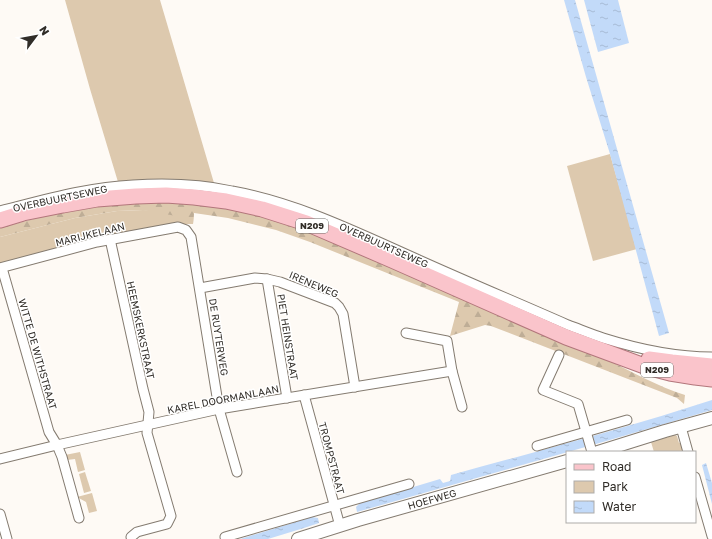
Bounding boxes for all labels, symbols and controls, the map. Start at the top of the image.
north arrow [16,16,56,56]
text: N [37,23,53,37]
street label: OVERBUURTSEWEG [12,182,108,214]
road number: N209 [296,219,328,233]
street label: MARIJKELAAN [54,220,126,248]
street label: OVERBUURTSEWEG [338,220,430,270]
street label: IRENEWEG [288,268,340,300]
street label: HEEMSKERKSTRAAT [125,280,157,380]
street label: PIET HEINSTRAAT [275,293,301,381]
street label: WITTE DE WITHSTRAAT [16,297,60,411]
street label: DE RUYTERWEG [207,297,231,377]
road number: N209 [641,363,673,377]
street label: KAREL DOORMANLAAN [166,382,280,416]
street label: TROMPSTRAAT [317,421,347,495]
legend [566,451,696,523]
text: Road [602,459,631,474]
text: Park [602,479,628,494]
street label: HOEFWEG [406,486,458,512]
text: Water [602,499,636,514]

